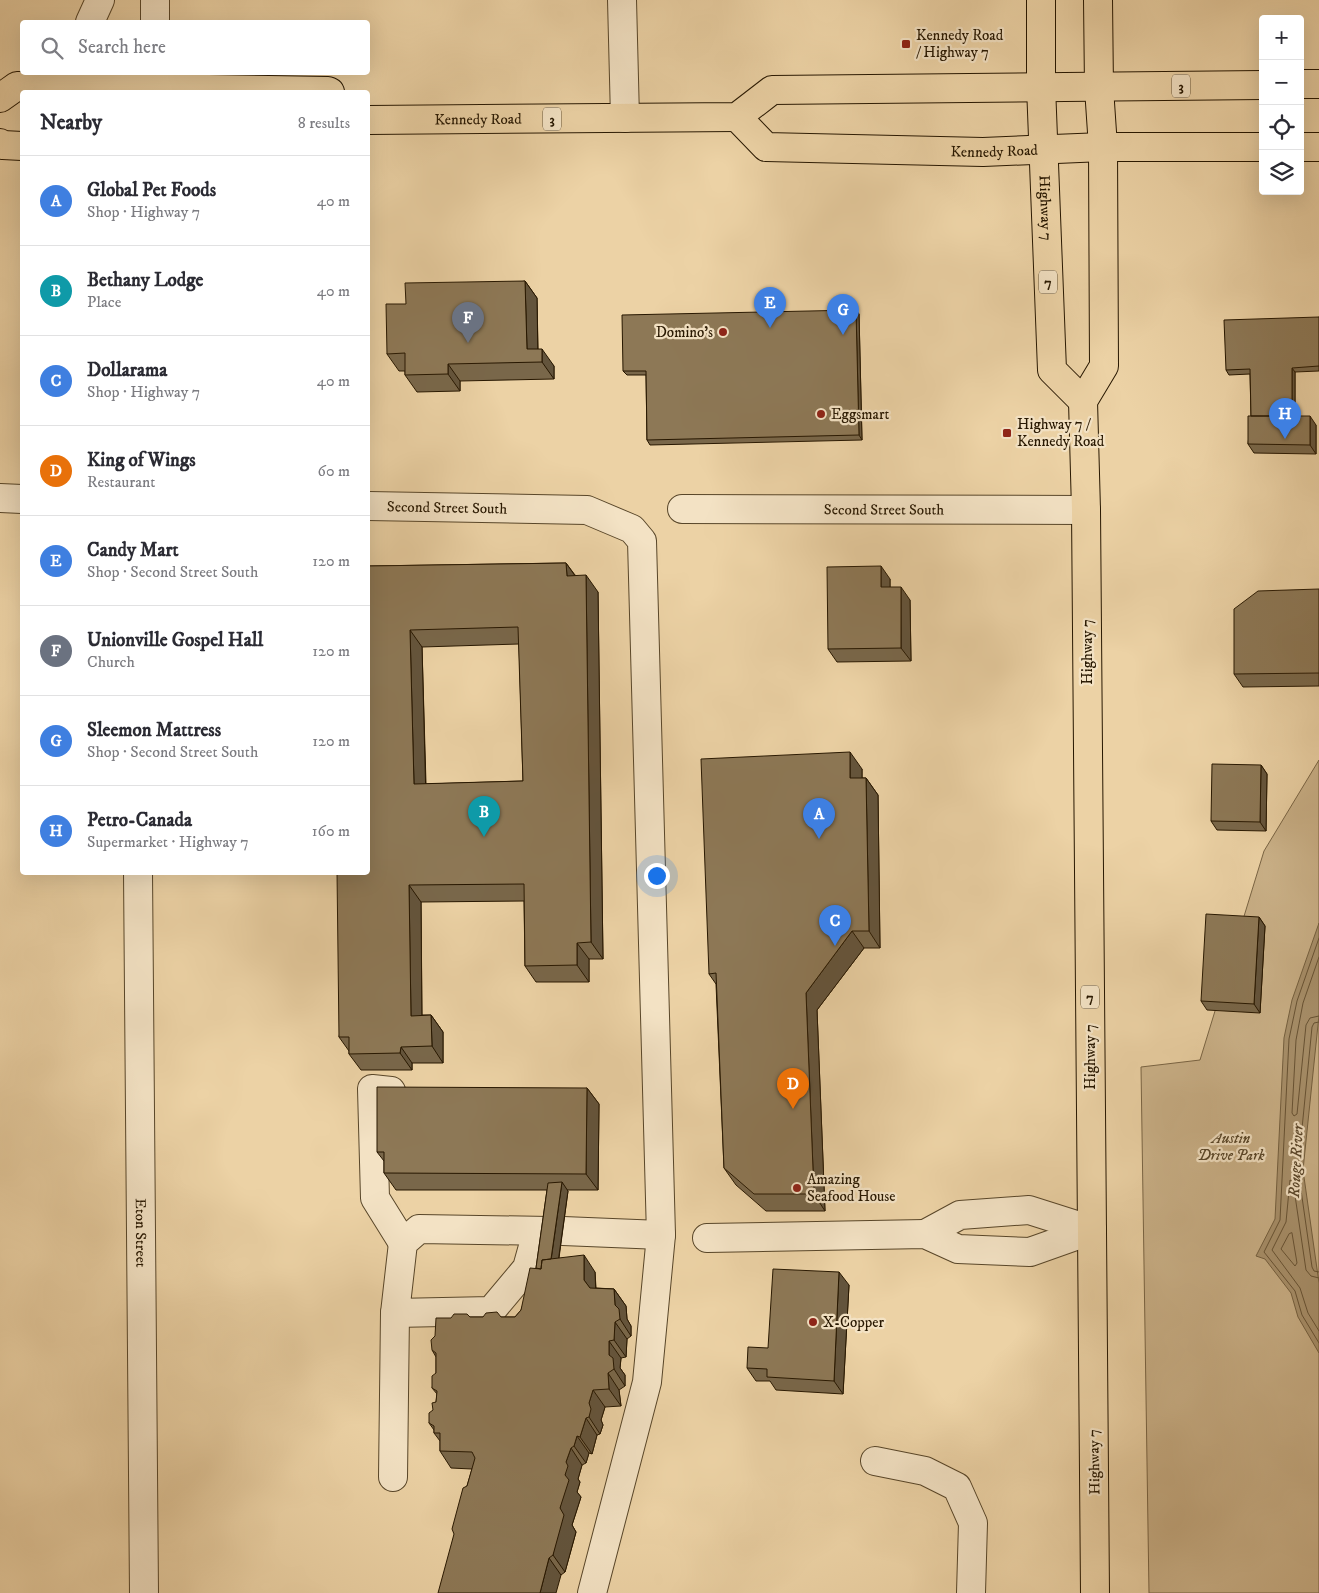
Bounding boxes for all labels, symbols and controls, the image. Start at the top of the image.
map controls [1259,15,1304,195]
button: + [1259,15,1304,60]
search box [20,20,370,75]
place label: Kennedy Road / Highway 7 [916,26,1004,62]
icon: search [38,34,66,62]
text: Search here [78,36,166,59]
marker: Kennedy Road / Highway 7 [900,38,912,50]
button: − [1259,60,1304,105]
road number: 3 [1172,74,1190,98]
button: locate [1259,105,1304,150]
road number: 3 [543,108,561,130]
text: Nearby [40,110,102,136]
street label: Kennedy Road [434,110,522,129]
text: 8 results [298,113,350,133]
street label: Kennedy Road [950,141,1039,162]
button: layers [1259,150,1304,195]
street label: Highway 7 [1034,175,1056,241]
text: Global Pet Foods [87,179,216,202]
text: A [51,191,61,211]
text: 40 m [317,191,350,211]
text: Shop · Highway 7 [87,202,200,222]
text: Bethany Lodge [87,269,203,292]
road number: 7 [1039,270,1057,294]
text: B [51,281,61,301]
text: 40 m [317,281,350,301]
pin: E [754,287,786,328]
text: Place [87,292,121,312]
pin: G [827,294,859,335]
pin: F [452,302,484,343]
place label: Domino's [656,323,713,342]
marker: Domino's [717,326,729,338]
text: Dollarama [87,359,167,382]
text: C [51,371,61,391]
text: 40 m [317,371,350,391]
text: Shop · Highway 7 [87,382,200,402]
pin: H [1269,398,1301,439]
place label: Eggsmart [831,405,889,424]
marker: Eggsmart [815,408,827,420]
place label: Highway 7 / Kennedy Road [1017,415,1105,451]
marker: Highway 7 / Kennedy Road [1001,427,1013,439]
text: King of Wings [87,449,196,472]
text: D [50,461,62,481]
text: 60 m [318,461,350,481]
text: Restaurant [87,472,155,492]
street label: Second Street South [387,497,507,519]
street label: Second Street South [824,500,944,520]
text: Candy Mart [87,539,179,562]
text: E [50,551,62,571]
text: 120 m [312,551,350,571]
text: Shop · Second Street South [87,562,258,582]
street label: Highway 7 [1078,619,1097,685]
text: Unionville Gospel Hall [87,629,263,652]
text: F [51,641,61,661]
text: 120 m [312,641,350,661]
text: Church [87,652,135,672]
text: Sleemon Mattress [87,719,221,742]
text: G [50,731,62,751]
text: 120 m [312,731,350,751]
text: Shop · Second Street South [87,742,258,762]
pin: B [468,796,500,837]
pin: A [803,798,835,839]
text: Petro-Canada [87,809,192,832]
text: H [49,821,63,841]
text: 160 m [312,821,350,841]
text: Supermarket · Highway 7 [87,832,249,852]
your location [644,863,670,889]
pin: C [819,905,851,946]
road number: 7 [1081,986,1099,1009]
street label: Highway 7 [1081,1024,1100,1090]
pin: D [777,1068,809,1109]
water label: Rouge River [1284,1122,1308,1199]
park label: Austin Drive Park [1197,1129,1265,1165]
place label: Amazing Seafood House [807,1170,896,1206]
marker: Amazing Seafood House [791,1182,803,1194]
street label: Eton Street [131,1198,150,1268]
place label: X-Copper [823,1313,885,1332]
marker: X-Copper [807,1316,819,1328]
street label: Highway 7 [1084,1429,1105,1495]

